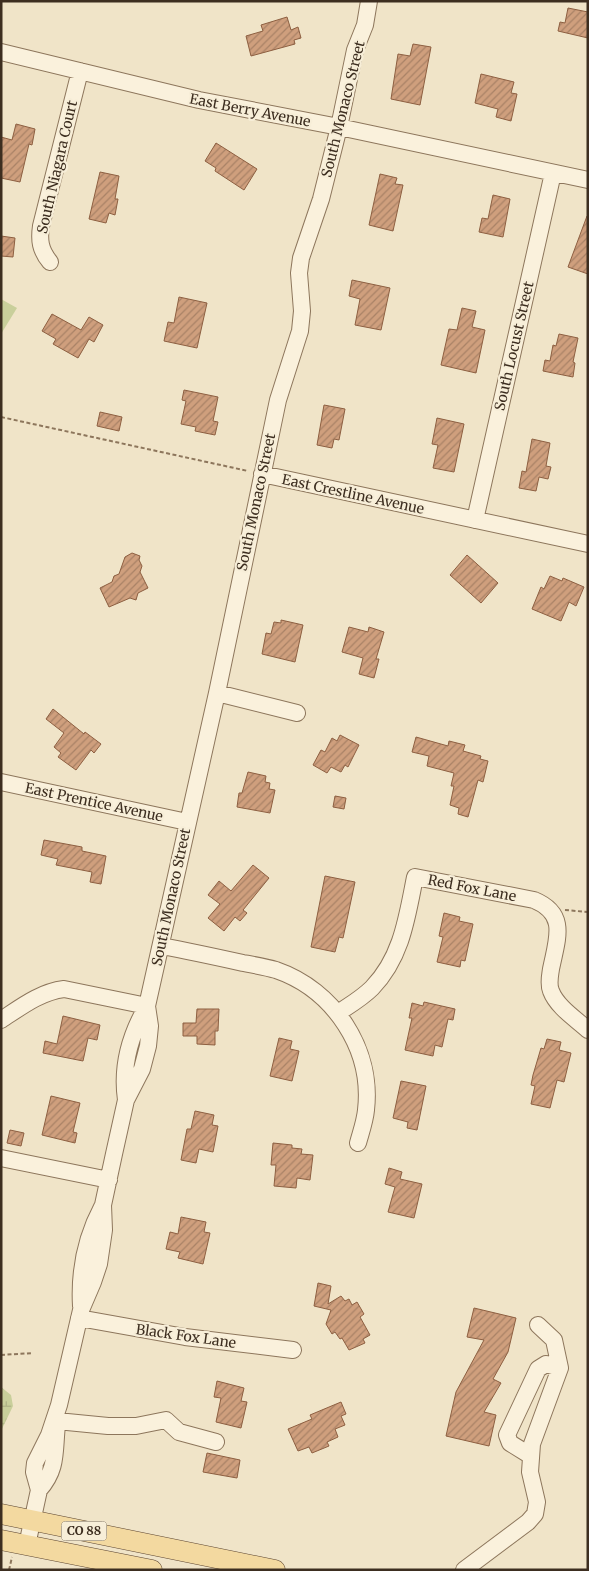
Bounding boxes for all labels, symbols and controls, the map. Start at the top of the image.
street label: South Monaco Street [317,38,369,179]
street label: East Berry Avenue [188,89,312,131]
street label: South Niagara Court [33,98,81,236]
street label: South Locust Street [490,279,538,412]
street label: South Monaco Street [233,431,280,573]
street label: East Crestline Avenue [280,470,426,518]
street label: East Prentice Avenue [23,779,165,825]
street label: South Monaco Street [148,826,195,968]
street label: Red Fox Lane [426,871,518,905]
street label: Black Fox Lane [135,1320,237,1352]
road number: CO 88 [62,1522,106,1540]

